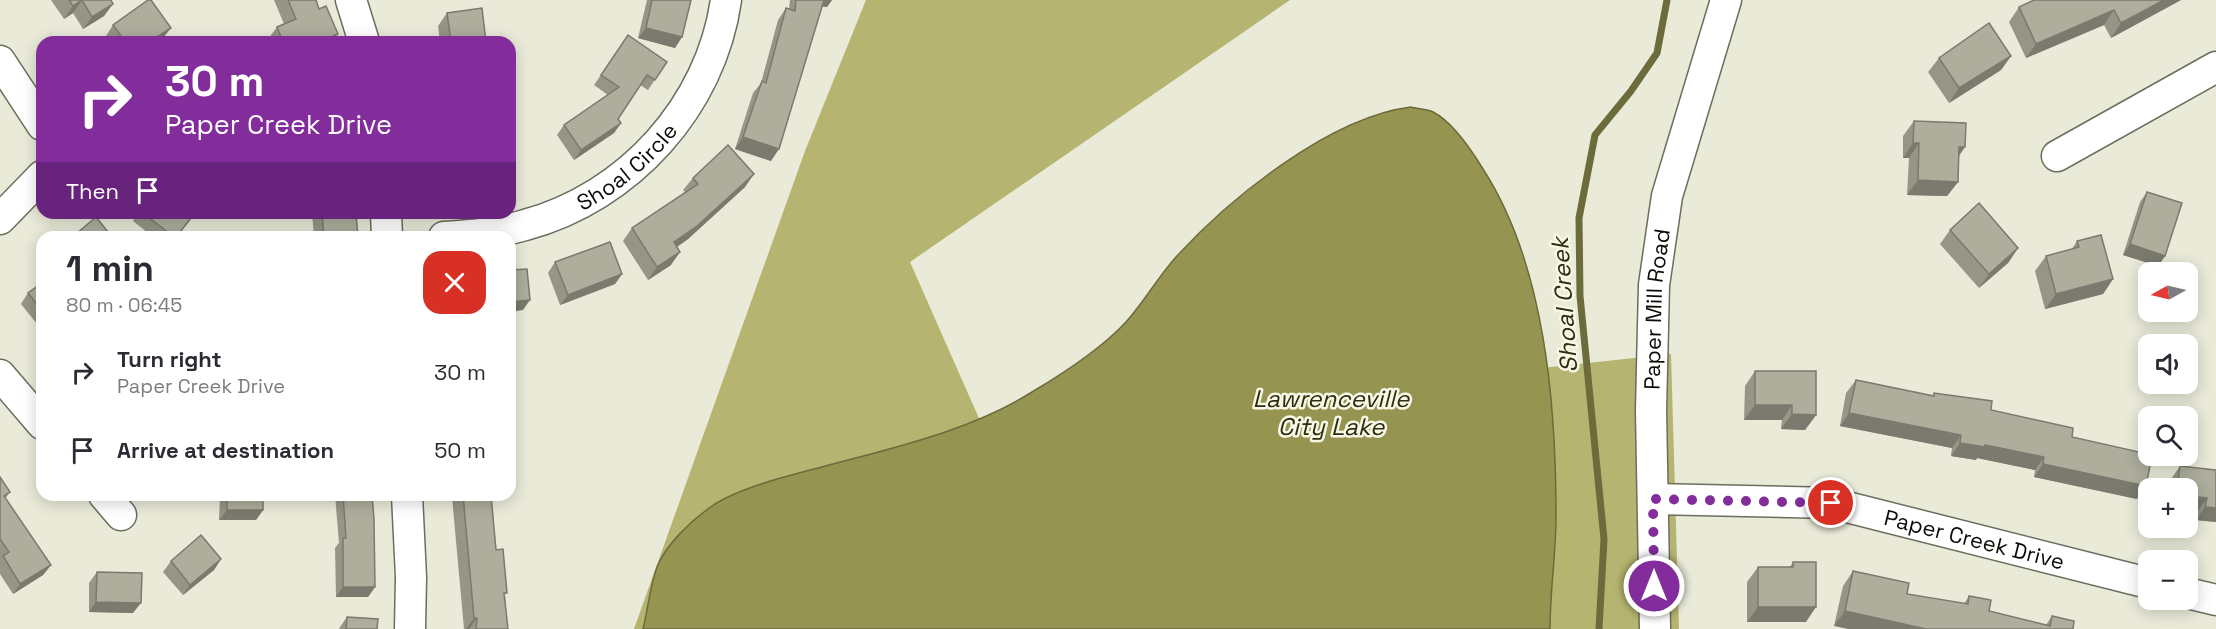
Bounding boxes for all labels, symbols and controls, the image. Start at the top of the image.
text: 30 m [165,55,264,108]
icon: right [66,60,144,138]
text: Paper Creek Drive [165,107,392,142]
street label: Shoal Circle [572,117,683,217]
icon: arrive [131,174,164,207]
text: Then [66,177,119,205]
street label: Paper Mill Road [1637,227,1676,390]
water label: Shoal Creek [1544,233,1584,374]
text: 1 min [66,246,154,292]
button: close [423,251,486,314]
north arrow [2138,262,2198,322]
map controls [2138,262,2198,610]
text: 80 m · 06:45 [66,292,182,318]
button: sound [2138,334,2198,394]
text: Turn right [117,345,222,373]
icon: right [66,356,99,389]
text: 30 m [434,358,486,386]
text: Paper Creek Drive [117,373,285,399]
water label: Lawrenceville City Lake [1253,383,1410,442]
button: search [2138,406,2198,466]
icon: arrive [66,434,99,467]
text: Arrive at destination [117,436,334,464]
text: 50 m [434,436,486,464]
pin [1805,477,1856,528]
button: + [2138,478,2198,538]
icon: arrive [1814,486,1847,519]
street label: Paper Creek Drive [1881,503,2068,575]
button: − [2138,550,2198,610]
position arrow [1622,554,1686,618]

